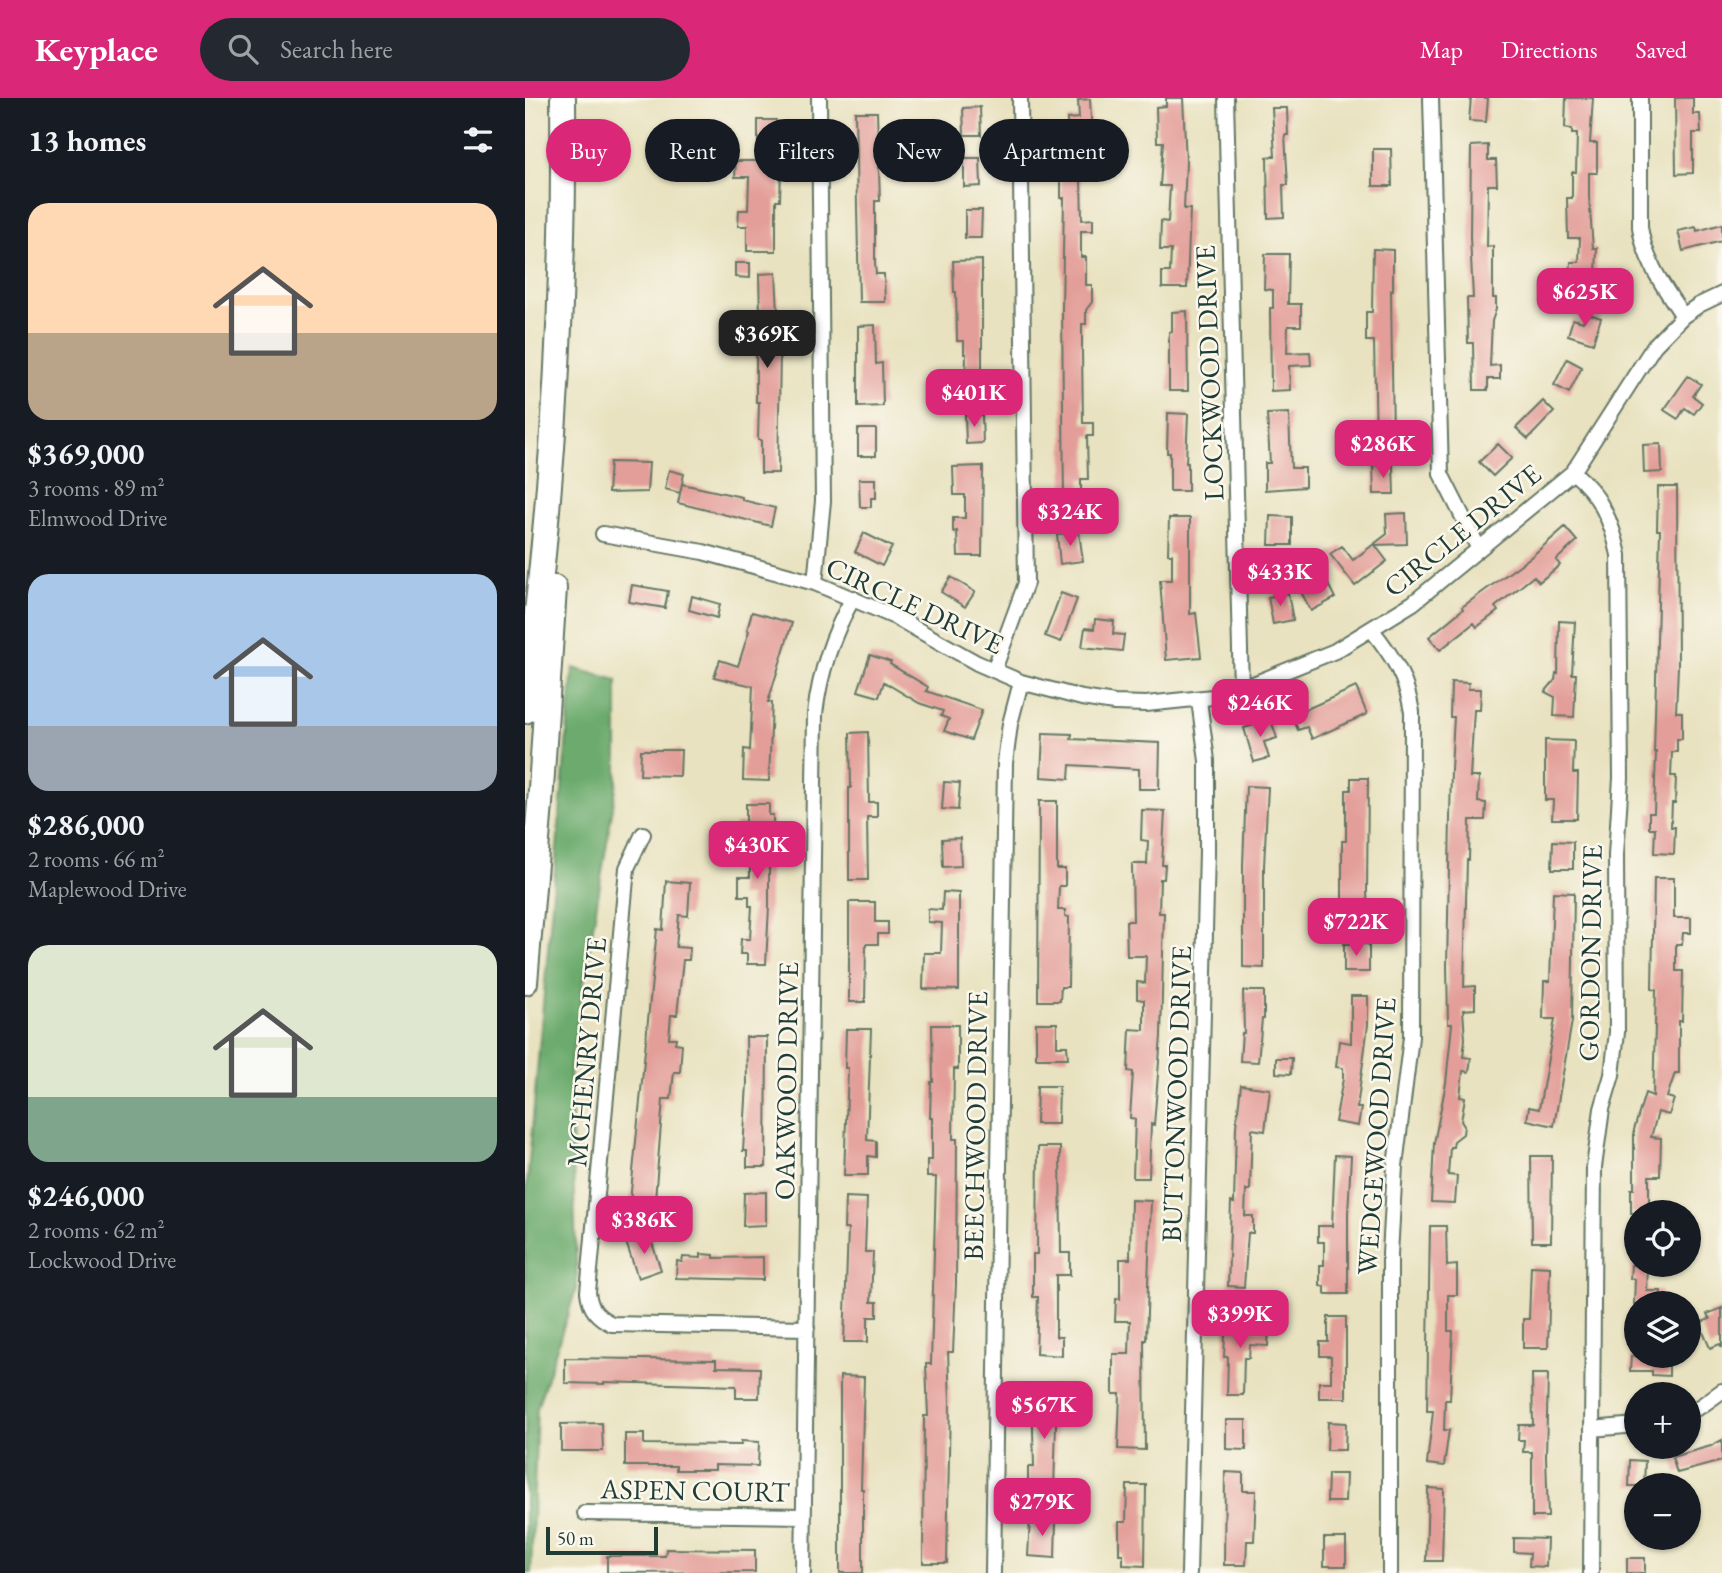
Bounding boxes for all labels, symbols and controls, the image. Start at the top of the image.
search box [200,18,690,81]
text: Keyplace [35,28,158,71]
icon: search [224,30,262,68]
text: Search here [280,32,393,66]
text: Map [1420,34,1463,65]
text: Directions [1501,34,1598,65]
text: Saved [1636,34,1687,65]
chip: Buy [546,119,631,182]
chip: Rent [645,119,740,182]
chip: Filters [754,119,859,182]
chip: New [873,119,965,182]
chip: Apartment [979,119,1129,182]
text: 13 homes [28,121,146,160]
icon: filters [459,121,497,159]
street label: LOCKWOOD DRIVE [1187,244,1231,502]
icon: home [200,248,326,374]
pin: $625K [1536,268,1634,328]
text: $625K [1553,276,1617,306]
pin: $369K [718,310,816,370]
text: $369K [735,318,799,348]
pin: $401K [925,370,1023,429]
text: $401K [942,377,1006,407]
pin: $286K [1334,420,1432,480]
text: $286K [1351,428,1415,458]
text: $369,000 [28,434,144,473]
street label: CIRCLE DRIVE [1376,455,1548,604]
text: 3 rooms · 89 m² [28,473,165,503]
pin: $324K [1021,489,1119,548]
text: $324K [1038,496,1102,526]
text: Elmwood Drive [28,503,167,533]
street label: CIRCLE DRIVE [820,548,1010,662]
pin: $433K [1231,548,1329,608]
text: $433K [1248,556,1312,586]
icon: home [200,619,326,745]
pin: $246K [1211,680,1309,739]
text: $246K [1228,687,1292,717]
text: $286,000 [28,805,144,844]
pin: $430K [708,822,806,881]
text: $430K [725,829,789,859]
text: 2 rooms · 66 m² [28,844,165,874]
street label: GORDON DRIVE [1570,844,1610,1062]
text: Maplewood Drive [28,874,187,904]
pin: $722K [1307,898,1405,958]
text: $722K [1324,906,1388,936]
street label: MCHENRY DRIVE [558,935,614,1168]
street label: BUTTONWOOD DRIVE [1153,945,1199,1243]
street label: OAKWOOD DRIVE [766,961,806,1200]
icon: home [200,990,326,1116]
street label: BEECHWOOD DRIVE [955,991,995,1261]
street label: WEDGEWOOD DRIVE [1348,996,1404,1276]
text: $246,000 [28,1176,144,1215]
pin: $386K [595,1196,693,1256]
map controls [1624,1200,1701,1550]
button: locate [1624,1200,1701,1277]
text: $386K [612,1204,676,1234]
text: 2 rooms · 62 m² [28,1215,165,1245]
text: Lockwood Drive [28,1245,176,1275]
pin: $399K [1191,1290,1289,1350]
button: layers [1624,1291,1701,1368]
text: $399K [1208,1298,1272,1328]
pin: $567K [995,1382,1093,1441]
button: + [1624,1382,1701,1459]
text: $567K [1012,1389,1076,1419]
street label: ASPEN COURT [599,1470,790,1510]
button: − [1624,1473,1701,1550]
pin: $279K [993,1478,1091,1538]
text: $279K [1010,1486,1074,1516]
scale bar [546,1524,658,1556]
text: 50 m [557,1526,594,1551]

